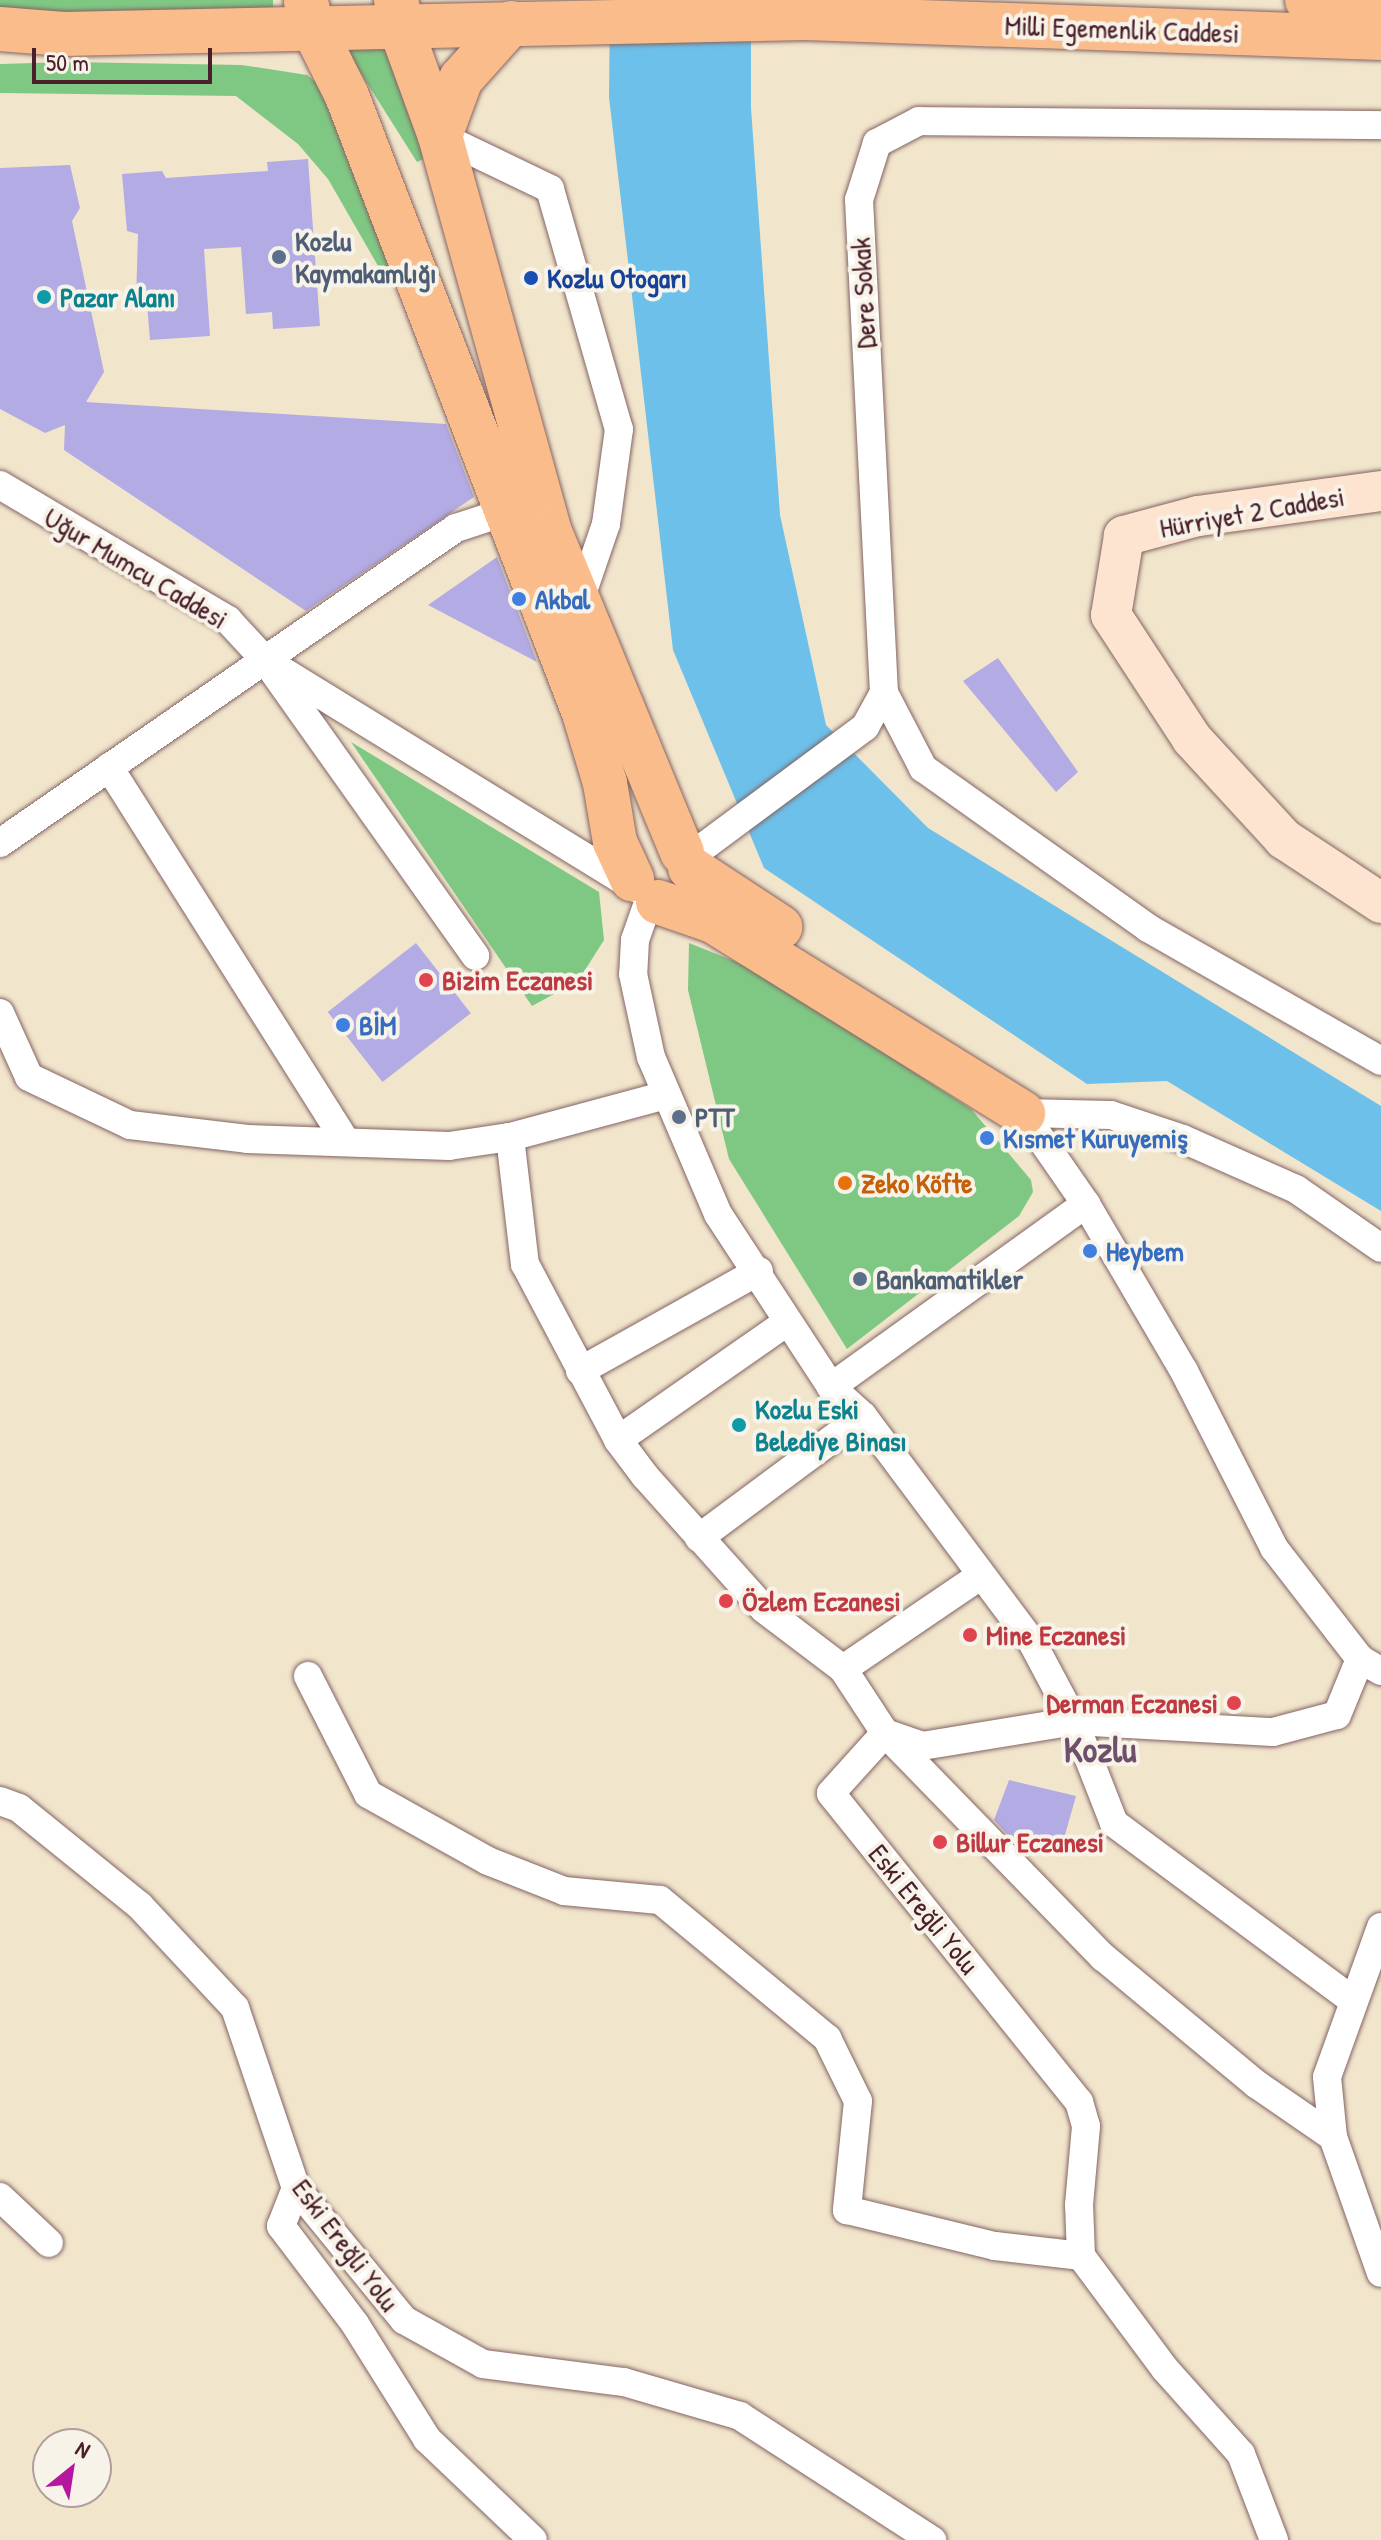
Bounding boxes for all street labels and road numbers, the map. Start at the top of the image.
street label: Milli Egemenlik Caddesi [1004,8,1240,50]
street label: Dere Sokak [843,237,883,349]
street label: Hürriyet 2 Caddesi [1157,479,1347,545]
street label: Uğur Mumcu Caddesi [38,500,234,636]
street label: Eski Ereğli Yolu [862,1838,986,1980]
street label: Eski Ereğli Yolu [285,2172,407,2318]

